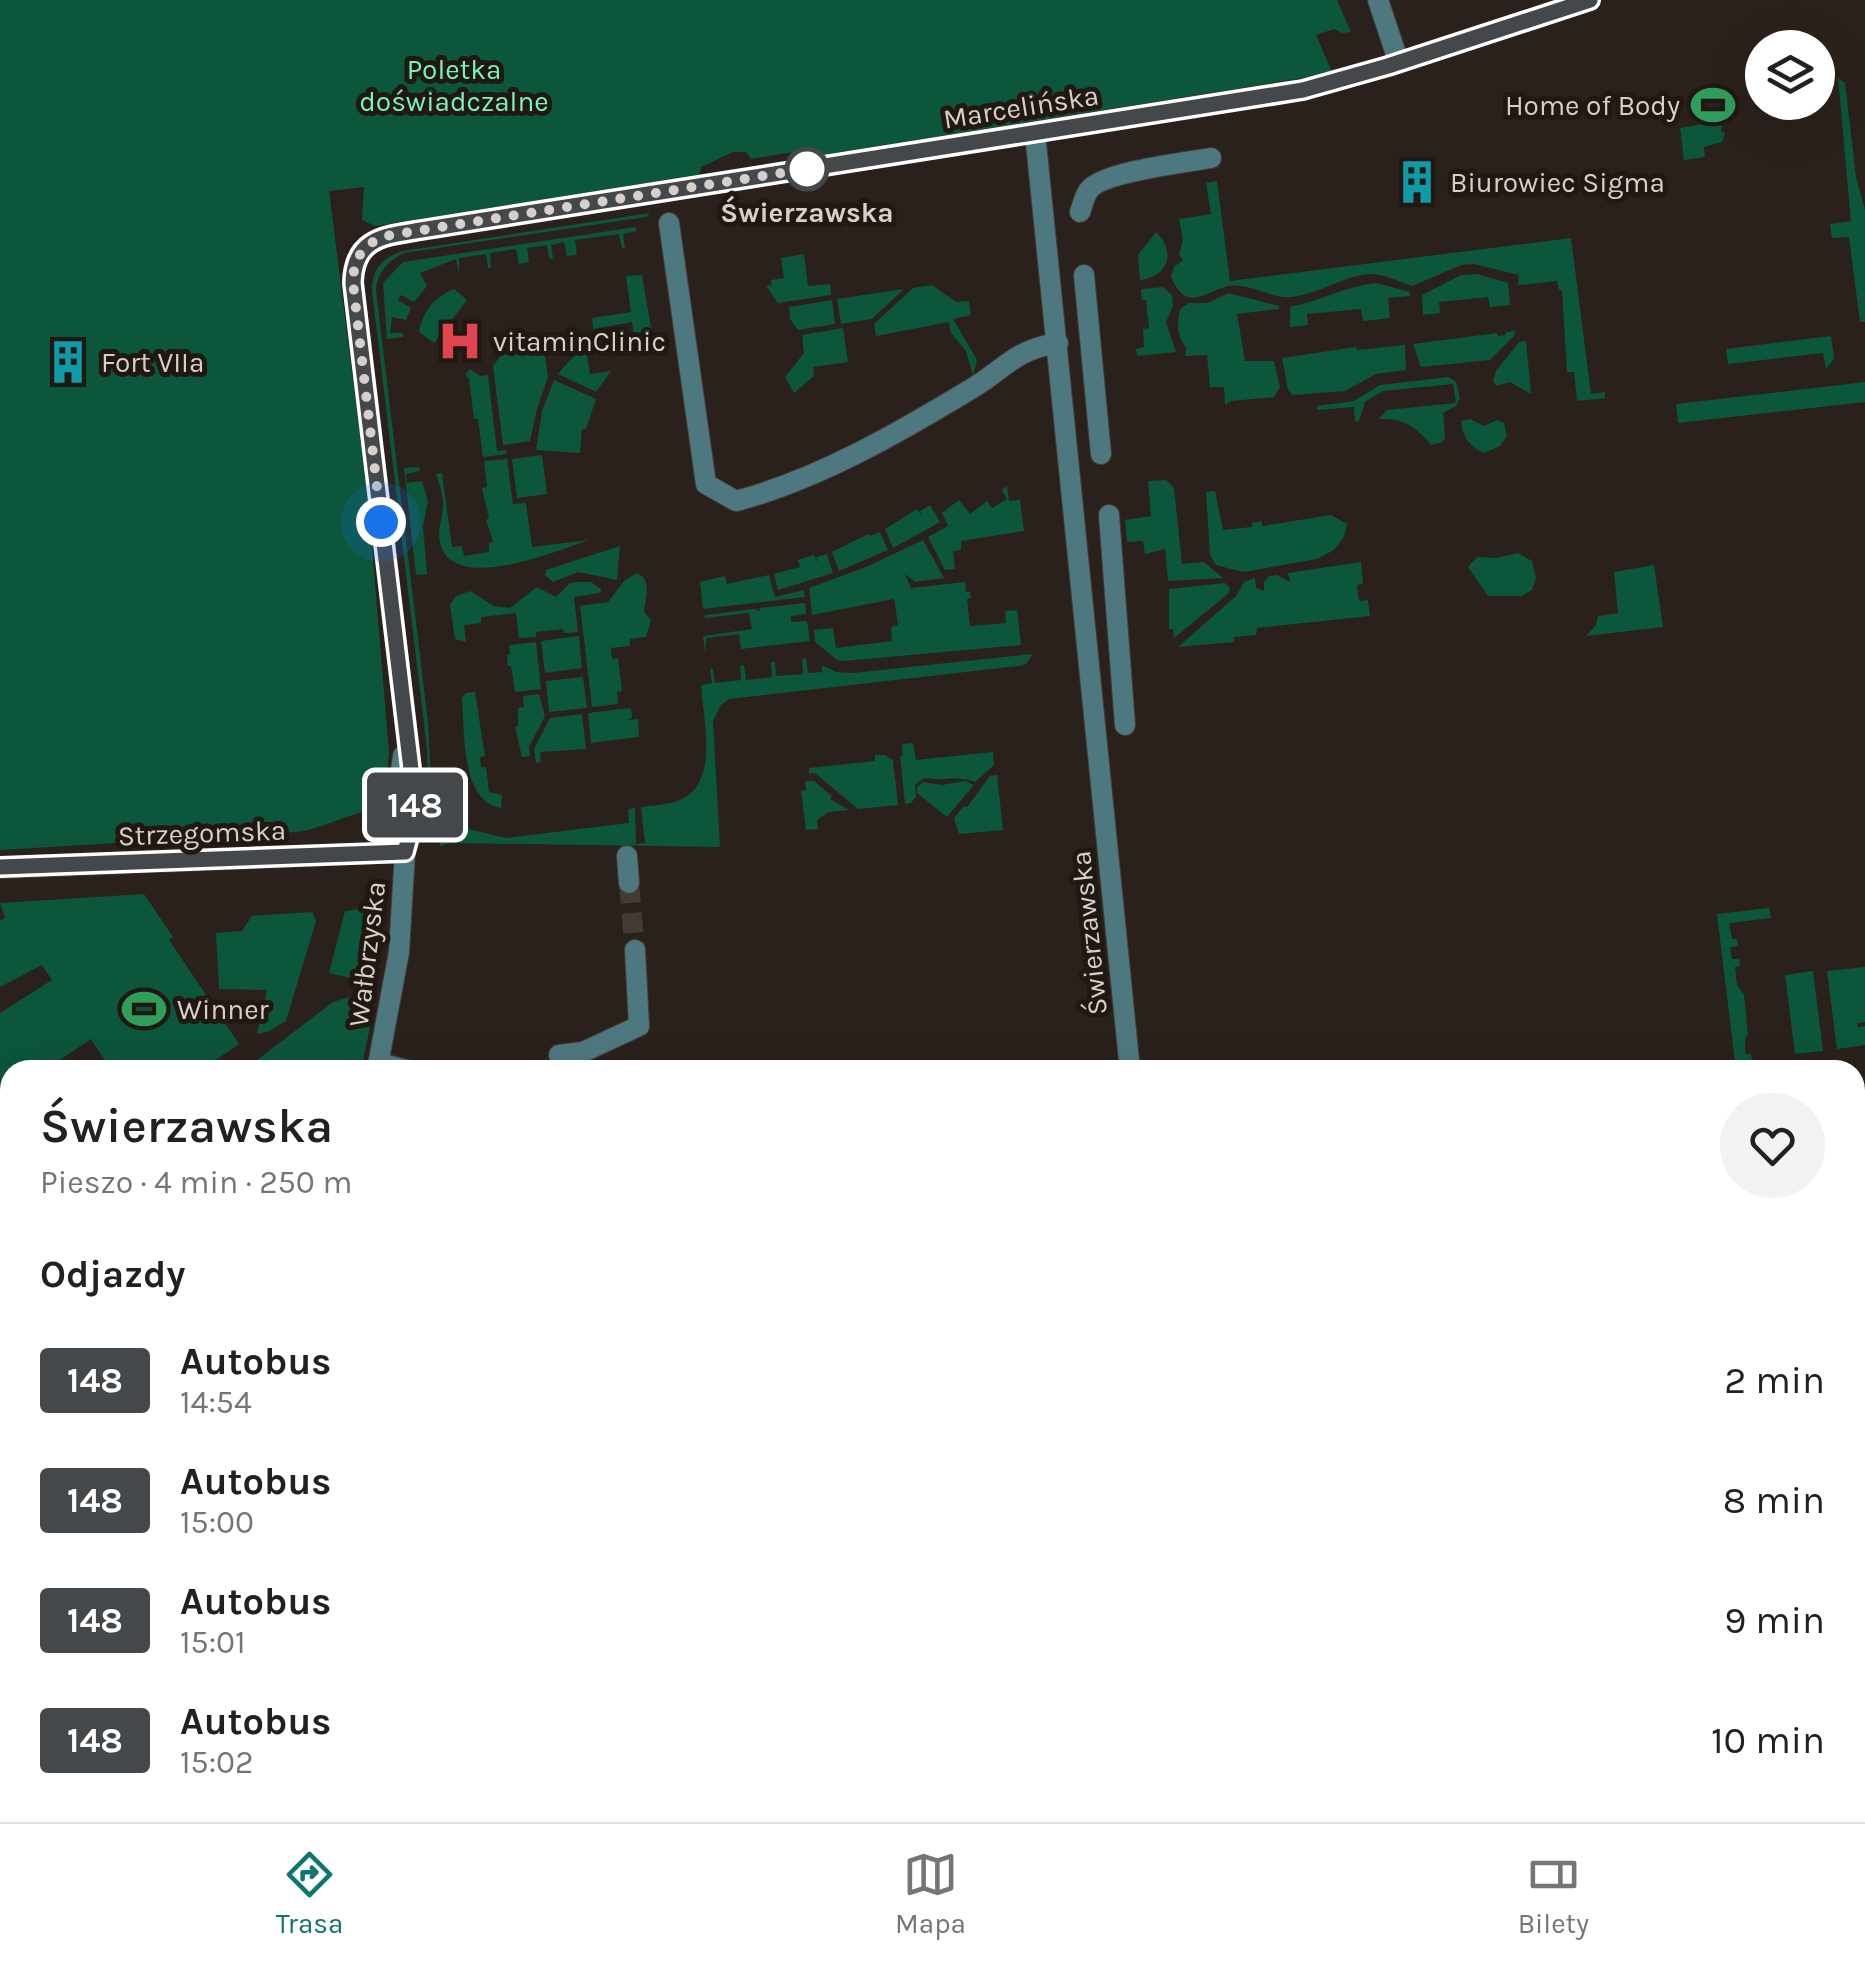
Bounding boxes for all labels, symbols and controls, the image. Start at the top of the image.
map controls [1745,30,1835,120]
button: layers [1745,30,1835,120]
park label: Poletka doświadczalne [359,53,549,118]
street label: Marcelińska [941,78,1101,136]
sports icon: Home of Body [1689,81,1737,129]
place label: Home of Body [1505,89,1680,122]
marker: Świerzawska [786,148,828,190]
building icon: Biurowiec Sigma [1393,158,1441,206]
place label: Biurowiec Sigma [1450,166,1665,199]
place label: Świerzawska [720,195,894,229]
hospital icon: vitaminClinic [436,317,484,365]
place label: vitaminClinic [493,325,666,358]
building icon: Fort VIIa [44,338,92,386]
place label: Fort VIIa [101,346,204,379]
your location [356,497,406,547]
line badge: 148 [358,772,472,838]
text: 148 [387,785,443,826]
street label: Strzegomska [117,814,287,852]
street label: Świerzawska [1064,849,1114,1017]
street label: Wałbrzyska [342,879,392,1029]
sports icon: Winner [120,985,168,1033]
place label: Winner [177,993,270,1026]
button: heart [1720,1093,1825,1198]
text: Świerzawska [40,1098,333,1154]
text: Pieszo · 4 min · 250 m [40,1164,352,1201]
text: Odjazdy [40,1252,186,1297]
text: Autobus [180,1339,331,1384]
text: 2 min [1724,1358,1825,1403]
text: 148 [67,1360,123,1401]
text: 14:54 [180,1384,252,1421]
text: Autobus [180,1459,331,1504]
text: 8 min [1723,1478,1825,1523]
text: 148 [67,1480,123,1521]
text: 15:00 [180,1504,254,1541]
text: Autobus [180,1579,331,1624]
text: 9 min [1724,1598,1825,1643]
text: 148 [67,1600,123,1641]
text: 15:01 [180,1624,246,1661]
text: Autobus [180,1699,331,1744]
text: 10 min [1711,1718,1825,1763]
text: 148 [67,1720,123,1761]
text: 15:02 [180,1744,254,1781]
tab: Trasa [276,1847,343,1940]
tab: Mapa [895,1847,966,1940]
tab: Bilety [1518,1847,1589,1940]

